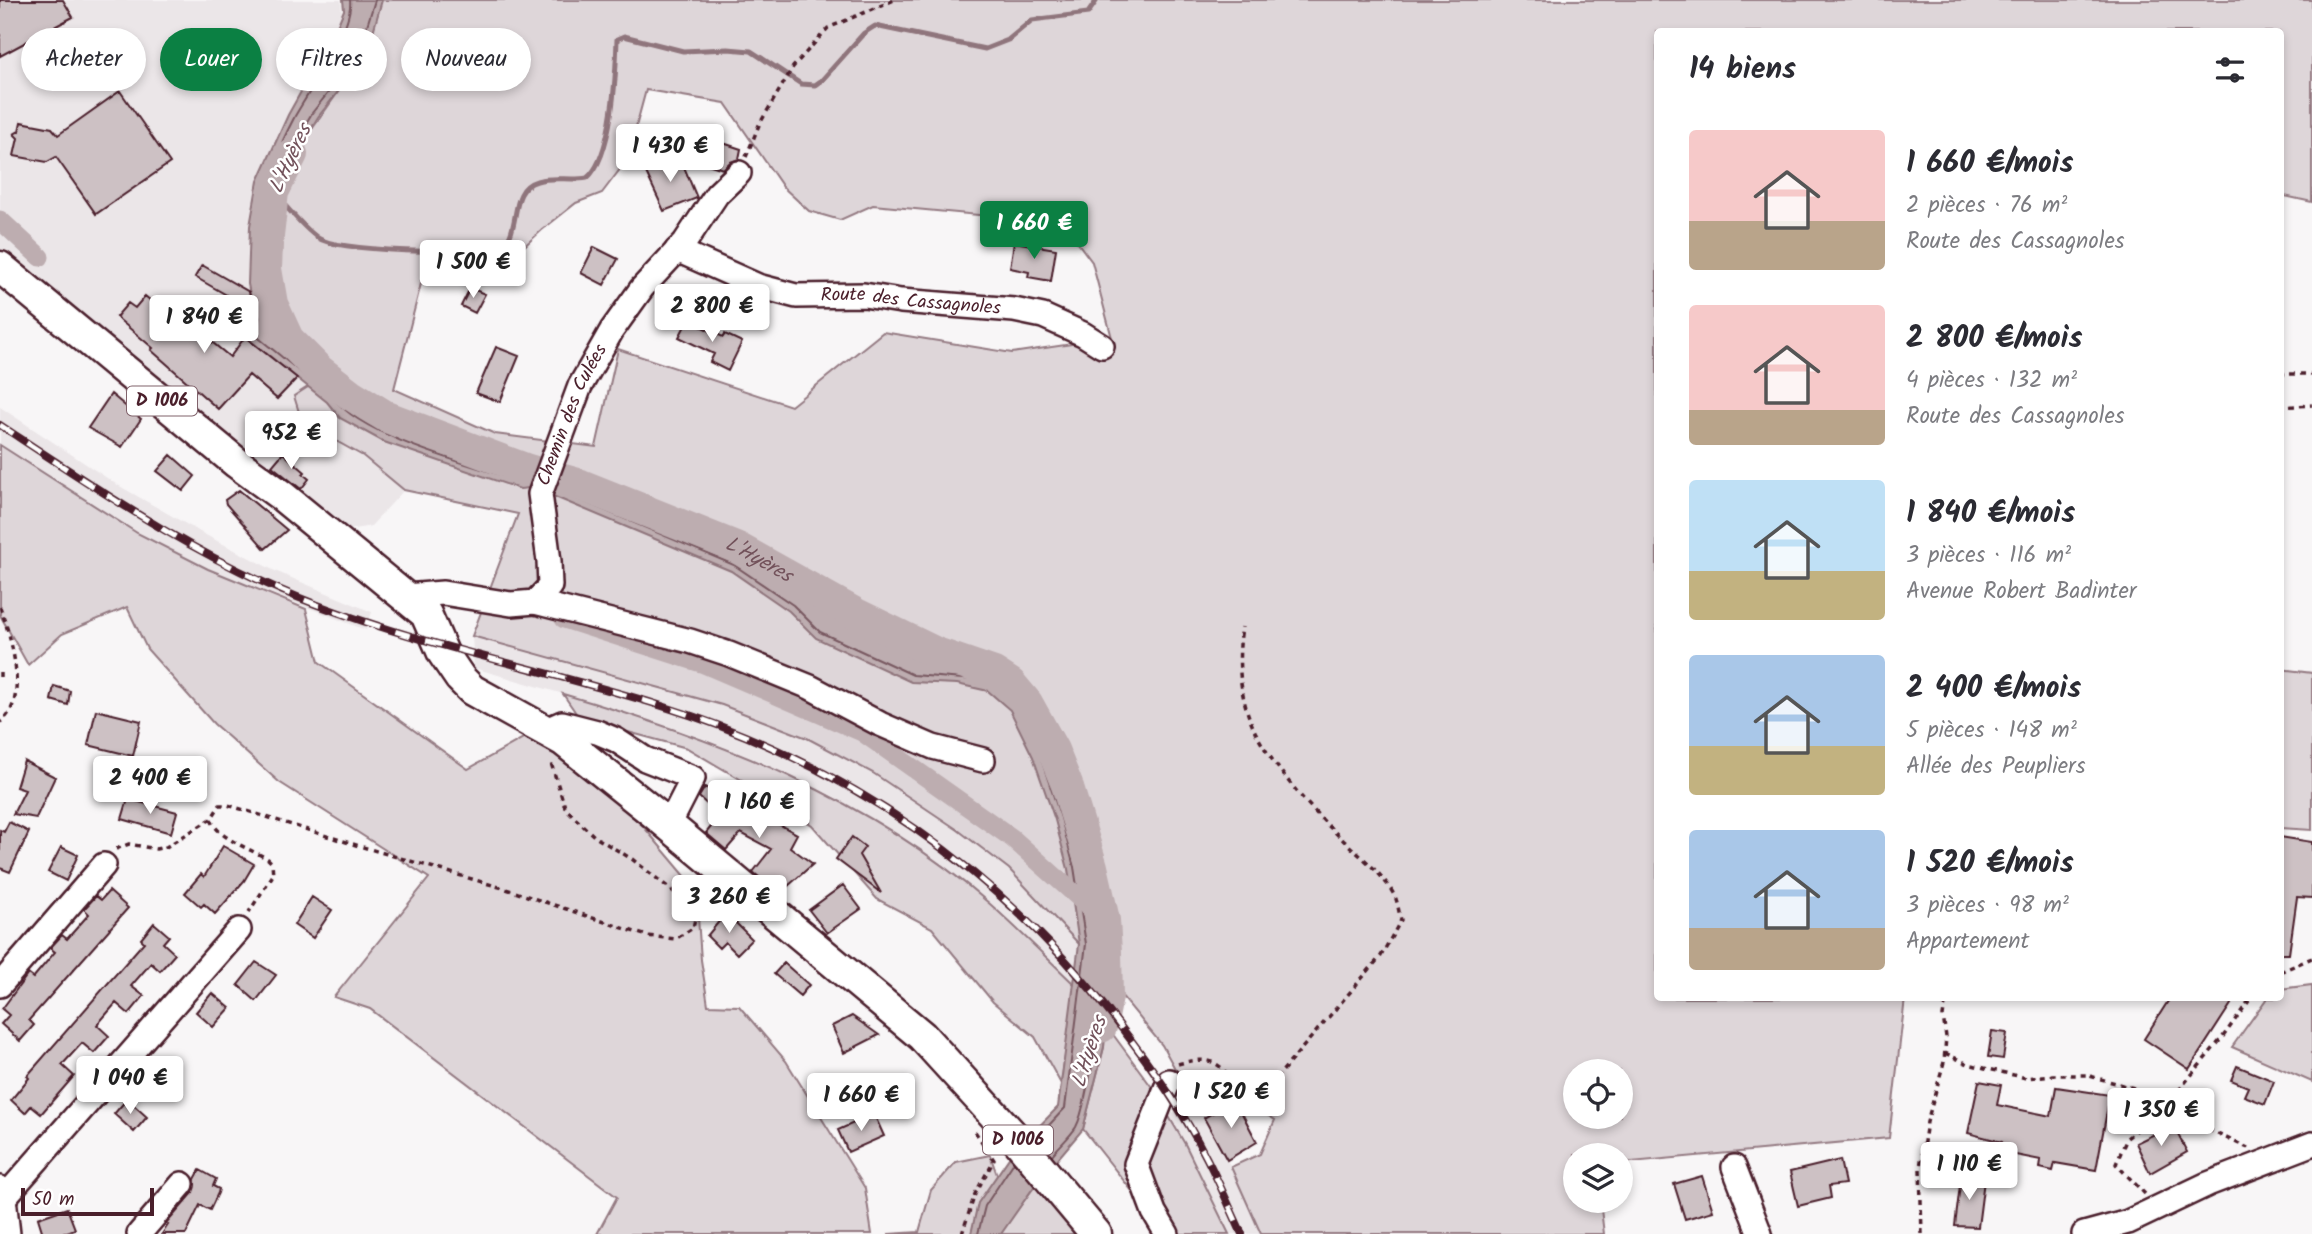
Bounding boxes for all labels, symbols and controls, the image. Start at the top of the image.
chip: Acheter [21,28,146,91]
chip: Louer [160,28,262,91]
chip: Filtres [276,28,387,91]
chip: Nouveau [401,28,531,91]
text: 14 biens [1689,46,1796,94]
icon: filters [2211,51,2249,89]
water label: L'Hyères [261,117,322,199]
pin: 1 430 € [605,124,735,184]
text: 1 430 € [632,129,708,165]
text: 1 660 €/mois [1906,140,2074,188]
icon: home [1745,158,1829,242]
text: 2 pièces · 76 m² [1906,188,2067,224]
pin: 1 660 € [969,202,1099,261]
text: 1 660 € [996,206,1072,242]
text: Route des Cassagnoles [1906,224,2125,260]
pin: 1 500 € [408,240,538,300]
text: 1 500 € [436,245,510,281]
street label: Route des Cassagnoles [820,280,1002,324]
pin: 2 800 € [647,284,777,344]
text: 2 800 € [671,289,753,325]
pin: 1 840 € [139,296,269,355]
text: 1 840 € [165,300,243,336]
text: 2 800 €/mois [1906,315,2083,363]
icon: home [1745,333,1829,417]
street label: Chemin des Culées [529,339,616,490]
text: 4 pièces · 132 m² [1906,363,2077,399]
road number: D 1006 [127,386,197,416]
text: Route des Cassagnoles [1906,399,2125,435]
pin: 952 € [242,412,340,471]
text: 952 € [261,416,321,452]
text: 1 840 €/mois [1906,490,2075,538]
icon: home [1745,508,1829,592]
water label: L'Hyères [720,528,800,593]
text: 3 pièces · 116 m² [1906,538,2071,574]
text: Avenue Robert Badinter [1906,574,2136,610]
text: 2 400 €/mois [1906,665,2081,713]
icon: home [1745,683,1829,767]
text: 5 pièces · 148 m² [1906,713,2077,749]
text: Allée des Peupliers [1906,749,2086,785]
pin: 2 400 € [85,756,215,816]
text: 2 400 € [109,761,191,797]
pin: 1 160 € [694,780,824,840]
text: 1 160 € [724,785,794,821]
text: 1 520 €/mois [1906,840,2074,888]
icon: home [1745,858,1829,942]
pin: 3 260 € [664,876,794,935]
text: 3 260 € [688,880,770,916]
text: 3 pièces · 98 m² [1906,888,2069,924]
text: Appartement [1906,924,2029,960]
water label: L'Hyères [1063,1010,1118,1092]
pin: 1 040 € [65,1056,195,1116]
map controls [1563,1059,1633,1213]
button: locate [1563,1059,1633,1129]
text: 1 040 € [92,1061,168,1097]
pin: 1 520 € [1166,1070,1296,1130]
pin: 1 660 € [796,1074,926,1133]
text: 1 520 € [1193,1075,1269,1111]
text: 1 660 € [823,1078,899,1114]
pin: 1 350 € [2096,1088,2226,1148]
text: 1 350 € [2123,1093,2199,1129]
road number: D 1006 [983,1126,1053,1154]
pin: 1 110 € [1904,1142,2034,1202]
button: layers [1563,1143,1633,1213]
text: 1 110 € [1937,1147,2001,1183]
scale bar [21,1185,154,1217]
text: 50 m [32,1185,74,1215]

